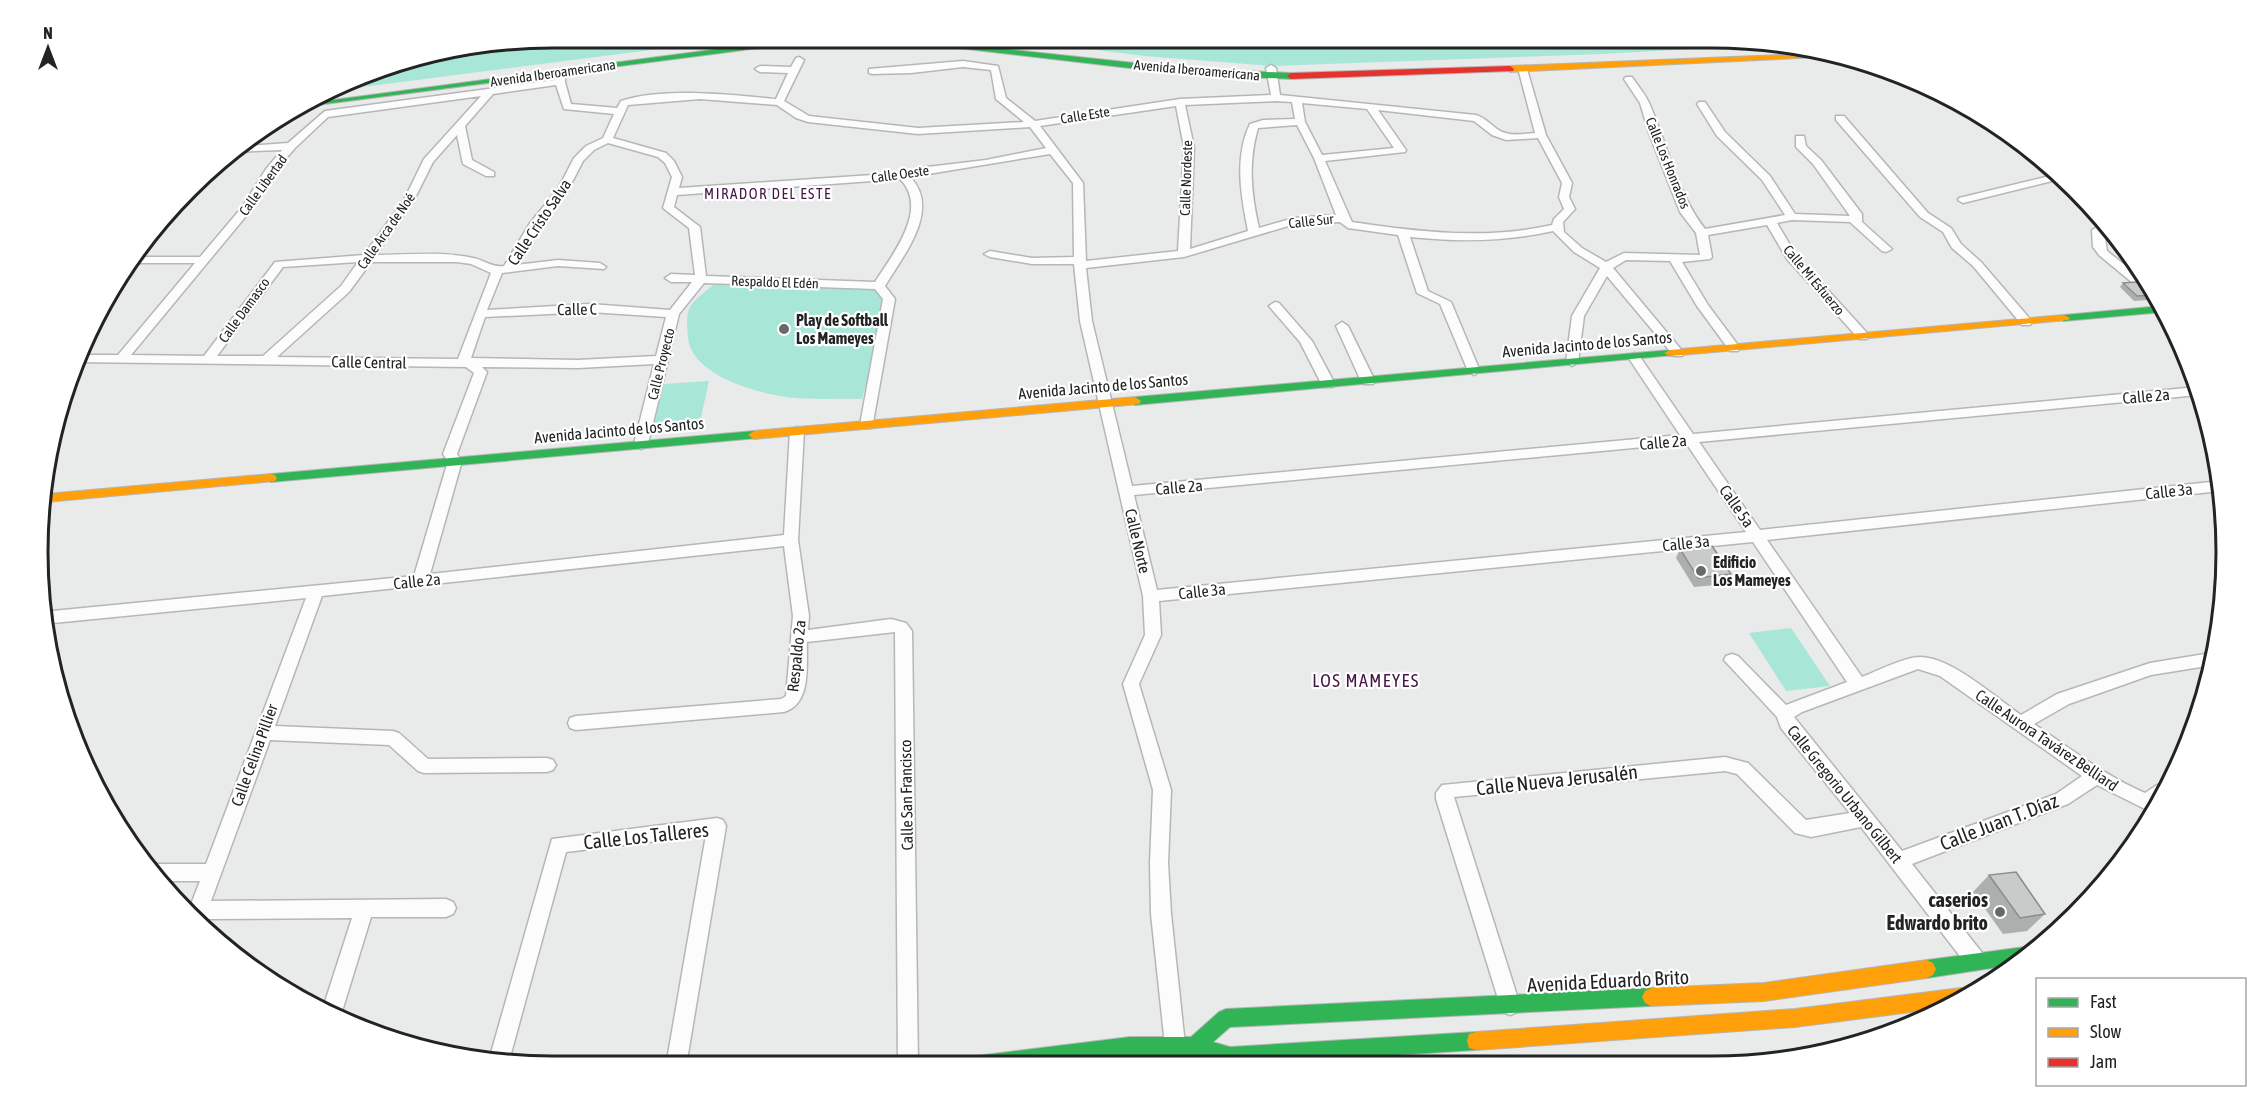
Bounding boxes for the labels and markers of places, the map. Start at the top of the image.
place label: Play de Softball Los Mameyes [796,311,889,347]
marker: Play de Softball Los Mameyes [777,322,791,336]
place label: Edificio Los Mameyes [1713,553,1791,589]
marker: Edificio Los Mameyes [1694,564,1708,578]
place label: caserios Edwardo brito [1887,888,1988,934]
marker: caserios Edwardo brito [1993,905,2007,919]

